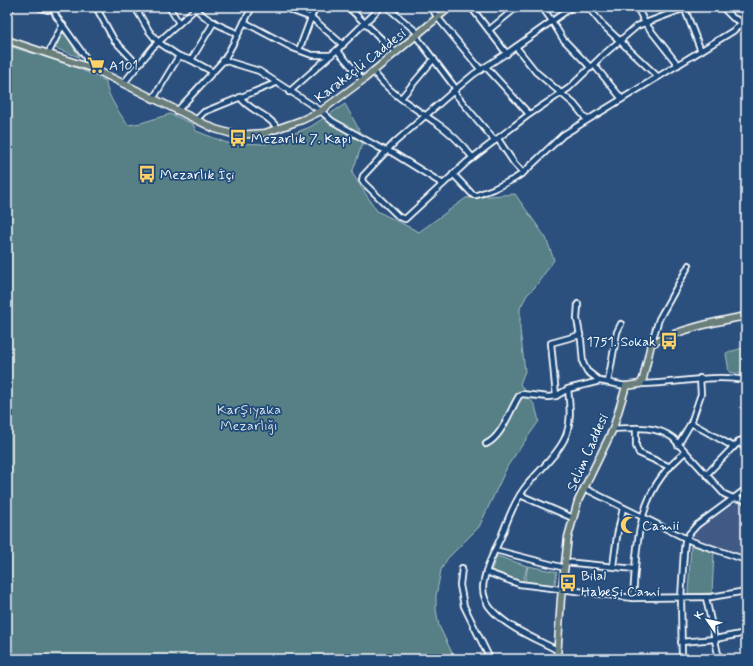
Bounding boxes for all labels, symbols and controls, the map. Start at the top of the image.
street label: Karakeçili Caddesi [311,24,410,107]
supermarket icon: A101 [86,55,106,75]
place label: A101 [109,57,138,75]
bus stop icon: Mezarlık 7. Kapı [228,128,248,148]
place label: Mezarlık 7. Kapı [251,130,352,148]
bus stop icon: Mezarlık İçi [137,164,157,184]
place label: Mezarlık İçi [160,166,235,184]
bus stop icon: 1751. Sokak [659,331,679,351]
place label: 1751. Sokak [587,333,656,351]
park label: Karşıyaka Mezarlığı [217,401,281,435]
street label: Selim Caddesi [563,411,613,494]
mosque icon: Camii [619,515,639,535]
place label: Camii [642,517,679,535]
place label: Bilal Habeşi Cami [581,567,660,601]
bus stop icon: Bilal Habeşi Cami [558,573,578,593]
north arrow [687,600,727,640]
text: K [692,608,708,622]

